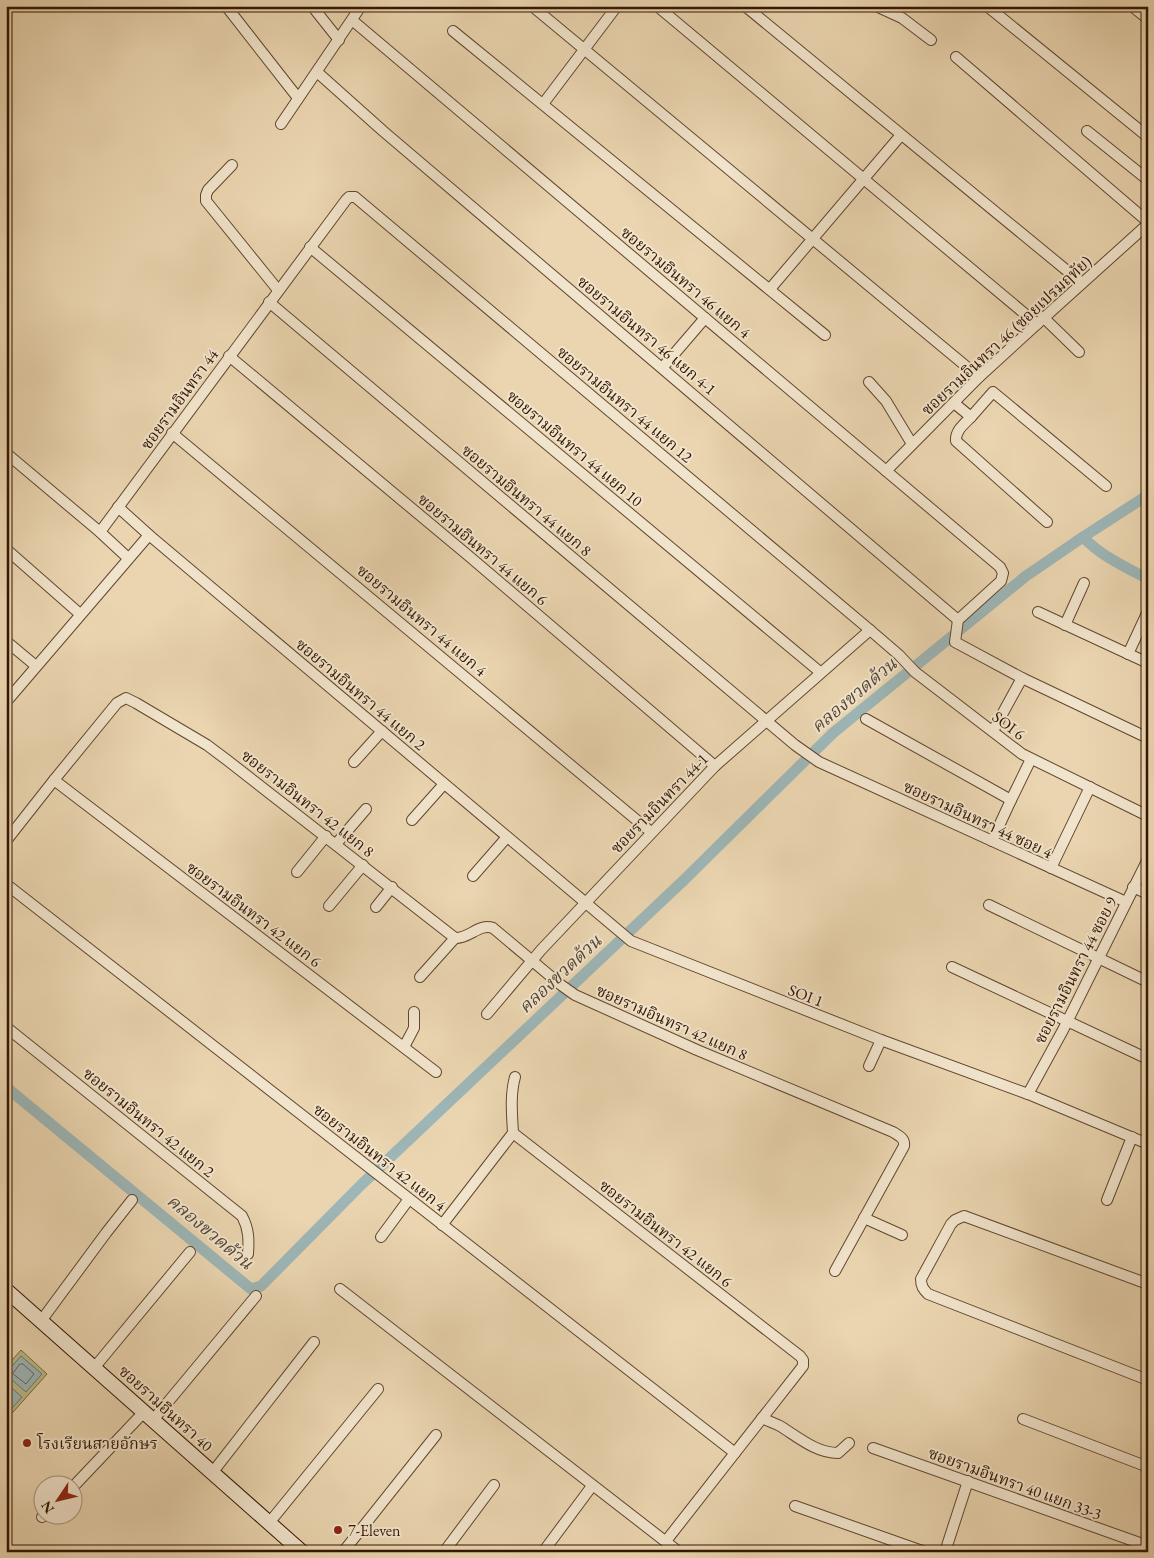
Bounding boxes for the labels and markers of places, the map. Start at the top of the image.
place label: โรงเรียนสายอักษร [36,1433,158,1454]
marker: โรงเรียนสายอักษร [21,1437,33,1449]
place label: 7-Eleven [348,1520,401,1541]
marker: 7-Eleven [332,1524,344,1536]

